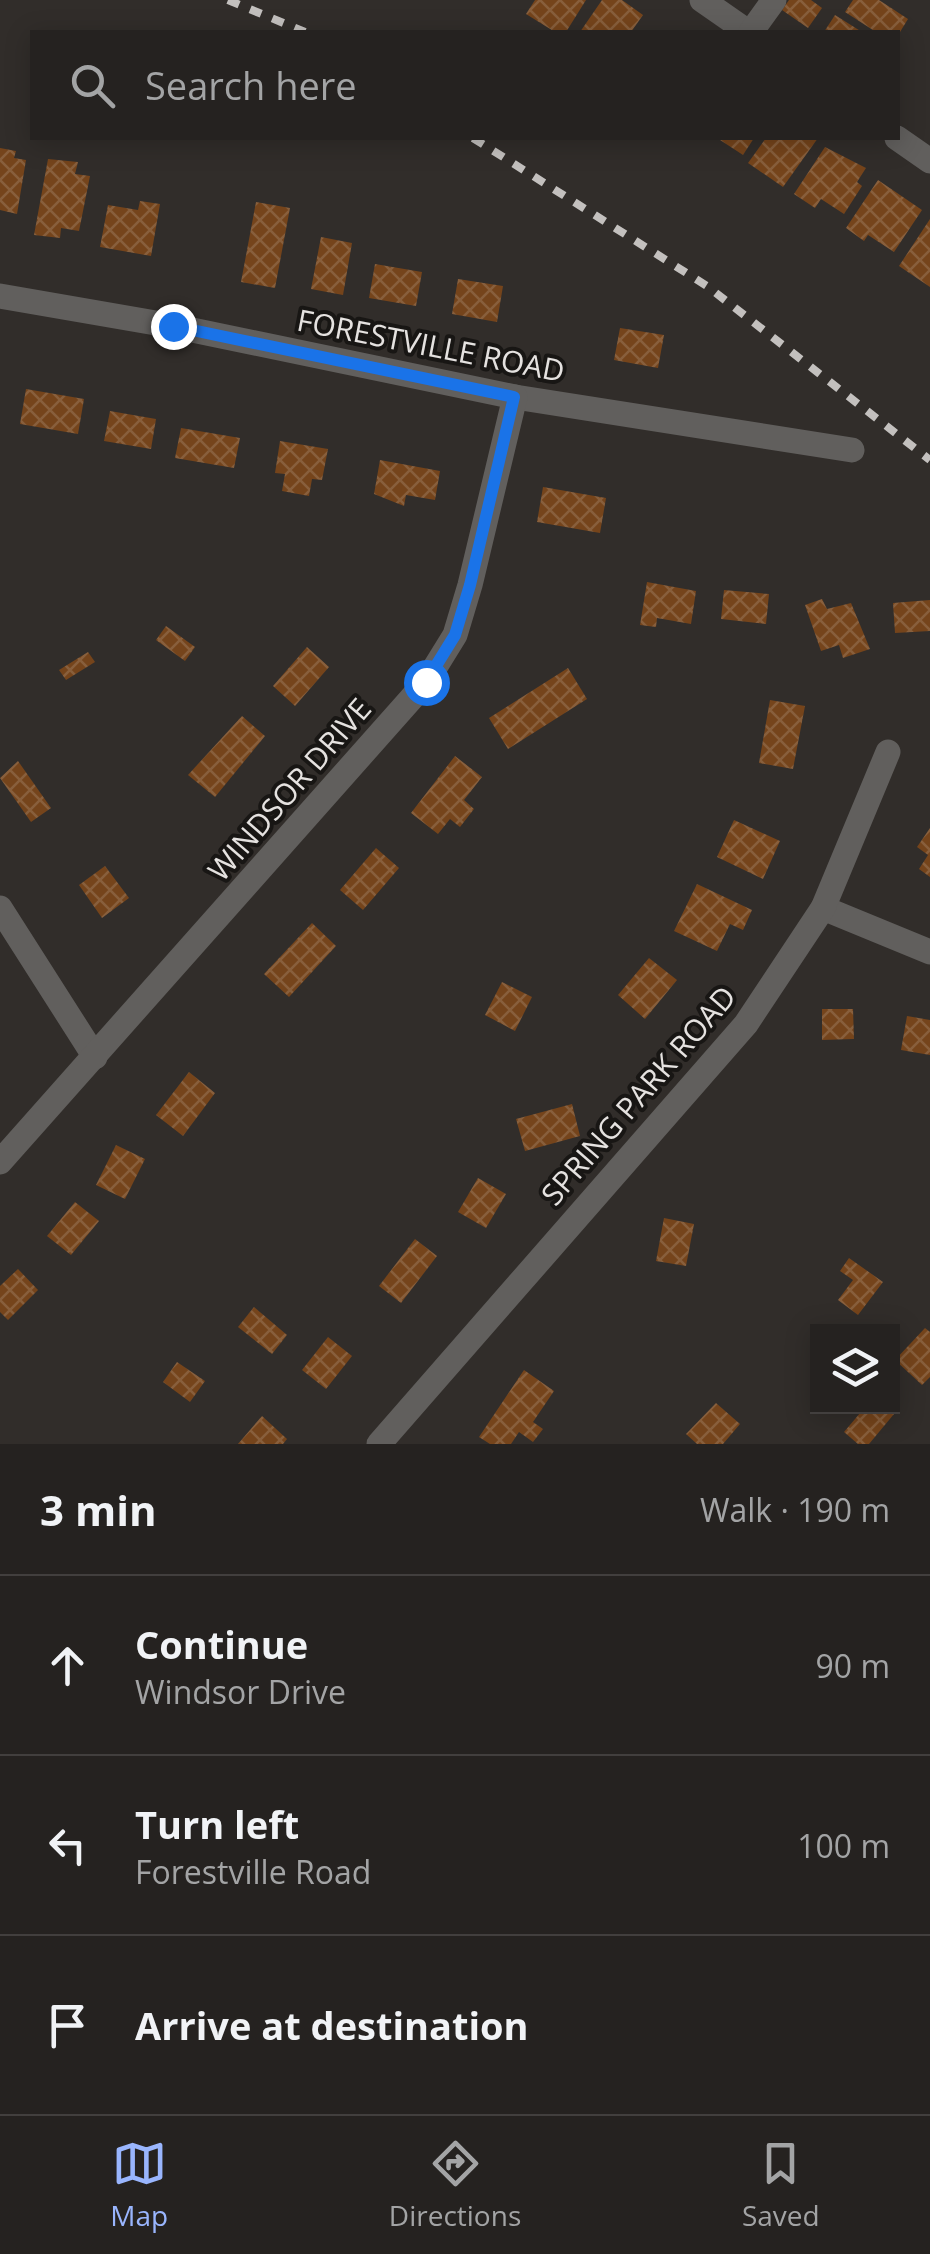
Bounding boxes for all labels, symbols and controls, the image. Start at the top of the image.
search box [30,30,900,140]
icon: search [65,58,120,113]
text: Search here [145,59,357,111]
street label: FORESTVILLE ROAD [294,299,568,391]
route end [151,304,197,350]
route start [404,660,450,706]
street label: WINDSOR DRIVE [198,689,380,889]
street label: SPRING PARK ROAD [531,977,745,1213]
map controls [810,1324,900,1414]
button: layers [810,1324,900,1414]
text: 3 min [40,1481,157,1538]
text: Walk · 190 m [700,1488,890,1531]
text: Continue [135,1618,308,1670]
icon: ahead [40,1638,95,1693]
text: 90 m [815,1644,890,1687]
text: Windsor Drive [135,1670,346,1713]
text: Turn left [135,1798,299,1850]
icon: left [40,1818,95,1873]
text: 100 m [797,1824,890,1867]
text: Forestville Road [135,1850,371,1893]
icon: arrive [40,1998,95,2053]
text: Arrive at destination [135,1999,529,2051]
tab: Map [110,2136,168,2234]
tab: Directions [389,2136,521,2234]
tab: Saved [742,2136,820,2234]

